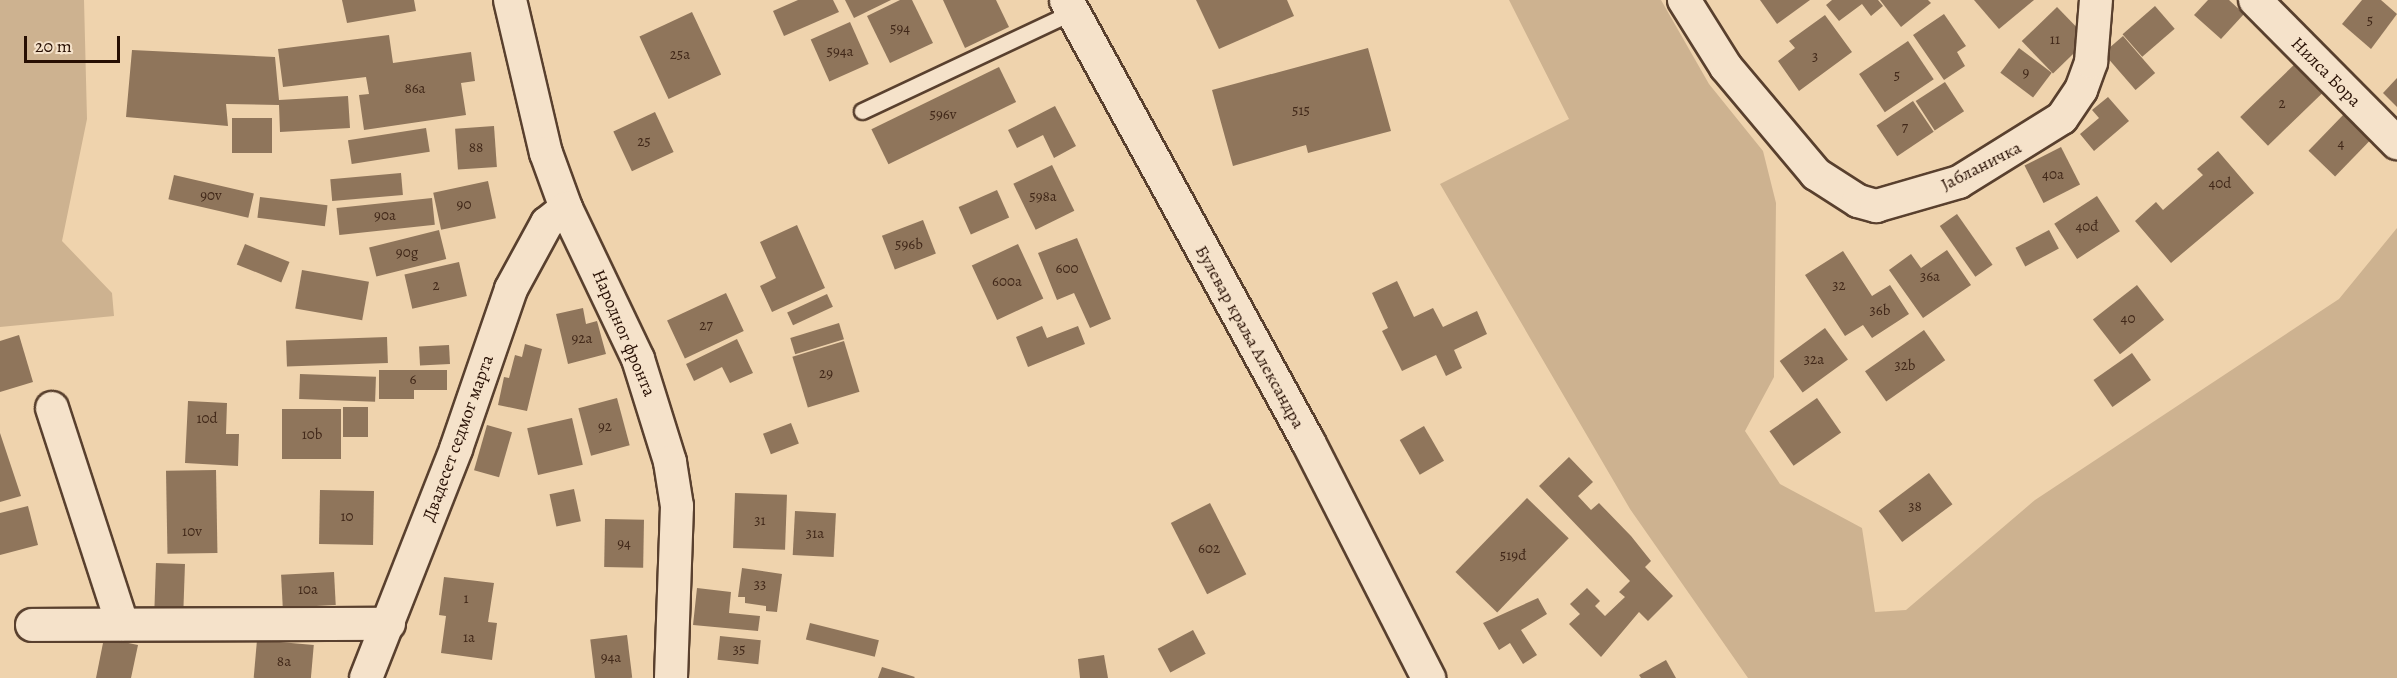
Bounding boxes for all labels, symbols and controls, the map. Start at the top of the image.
house number: 5 [2367,12,2373,30]
house number: 594 [890,20,910,38]
scale bar [27,24,123,62]
house number: 11 [2050,31,2060,49]
street label: Нилса Бора [2287,33,2365,111]
text: 20 m [35,34,72,58]
house number: 594a [826,43,854,61]
house number: 25a [670,46,690,64]
house number: 3 [1812,48,1818,66]
house number: 9 [2023,64,2029,82]
house number: 5 [1894,67,1900,85]
house number: 86a [404,80,426,98]
house number: 2 [2278,95,2286,113]
house number: 515 [1292,102,1310,120]
house number: 596v [930,106,956,124]
house number: 7 [1902,119,1908,137]
house number: 25 [637,133,651,151]
house number: 4 [2338,135,2344,153]
street label: Јабланичка [1937,137,2025,195]
house number: 88 [469,139,483,157]
house number: 40a [2042,166,2064,184]
house number: 40d [2209,175,2231,193]
house number: 90v [200,187,222,205]
house number: 598a [1029,188,1057,206]
house number: 90 [457,196,471,214]
house number: 90a [374,207,396,225]
house number: 40đ [2076,218,2098,236]
house number: 596b [895,236,923,254]
street label: Булевар краља Александра [1191,242,1309,432]
house number: 90g [396,244,418,262]
house number: 600 [1056,260,1078,278]
street label: Народног фронта [588,266,660,400]
house number: 36a [1920,268,1940,286]
house number: 600a [992,273,1022,291]
house number: 2 [432,277,440,295]
house number: 32 [1832,277,1846,295]
house number: 36b [1870,302,1890,320]
house number: 40 [2121,310,2135,328]
house number: 27 [699,317,713,335]
house number: 92a [572,330,592,348]
house number: 32a [1804,351,1824,369]
street label: Двадесет седмог марта [418,352,498,524]
house number: 32b [1895,357,1915,375]
house number: 29 [819,365,833,383]
house number: 6 [410,371,416,389]
house number: 10d [196,410,218,428]
house number: 92 [598,418,612,436]
house number: 10b [302,426,322,444]
house number: 38 [1908,498,1922,516]
house number: 10 [340,508,354,526]
house number: 31 [754,512,766,530]
house number: 10v [182,523,202,541]
house number: 31a [806,525,824,543]
house number: 94 [617,535,631,553]
house number: 602 [1198,540,1220,558]
house number: 519đ [1500,547,1526,565]
house number: 33 [754,576,766,594]
house number: 10a [298,581,318,599]
house number: 1 [463,590,469,608]
house number: 1a [463,629,475,647]
house number: 35 [733,641,745,659]
house number: 94a [601,649,621,667]
house number: 8a [277,653,291,671]

